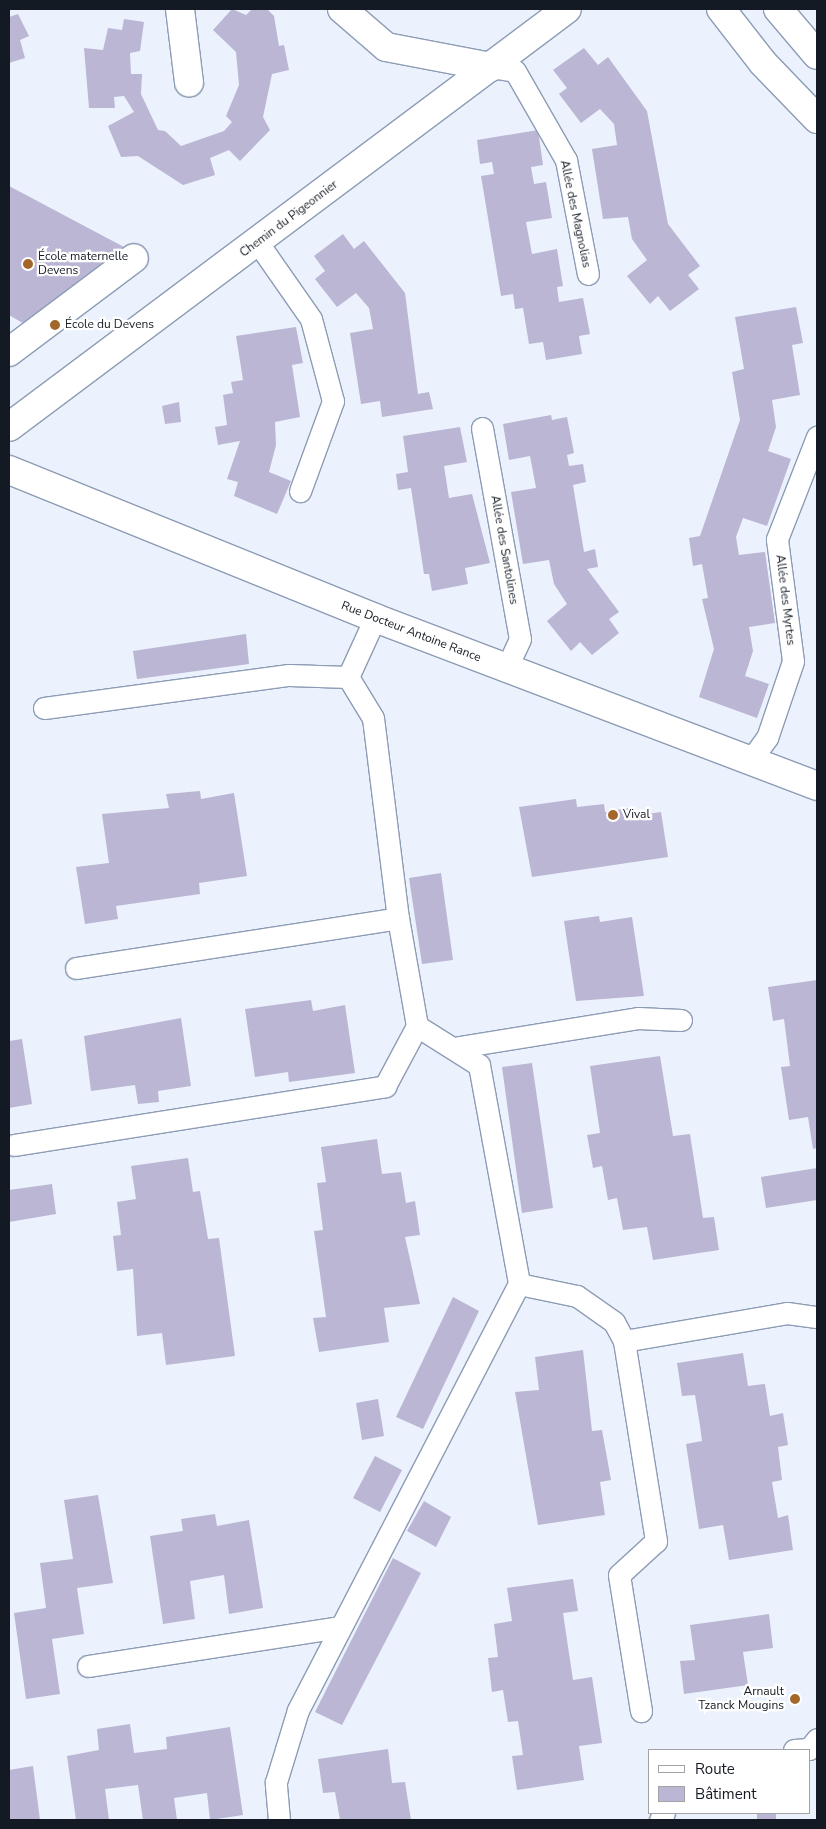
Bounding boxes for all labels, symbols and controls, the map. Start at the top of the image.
street label: Allée des Magnolias [557,159,593,269]
street label: Chemin du Pigeonnier [237,178,341,260]
place label: École maternelle Devens [38,250,128,278]
marker: École maternelle Devens [22,258,34,270]
place label: École du Devens [65,318,154,332]
marker: École du Devens [49,319,61,331]
street label: Allée des Santolines [487,494,521,606]
street label: Allée des Myrtes [772,554,798,646]
street label: Rue Docteur Antoine Rance [339,599,483,665]
place label: Vival [623,808,650,822]
marker: Vival [607,809,619,821]
place label: Arnault Tzanck Mougins [698,1685,784,1713]
marker: Arnault Tzanck Mougins [788,1692,802,1706]
legend [648,1749,811,1814]
text: Route [695,1759,735,1779]
text: Bâtiment [695,1784,756,1804]

